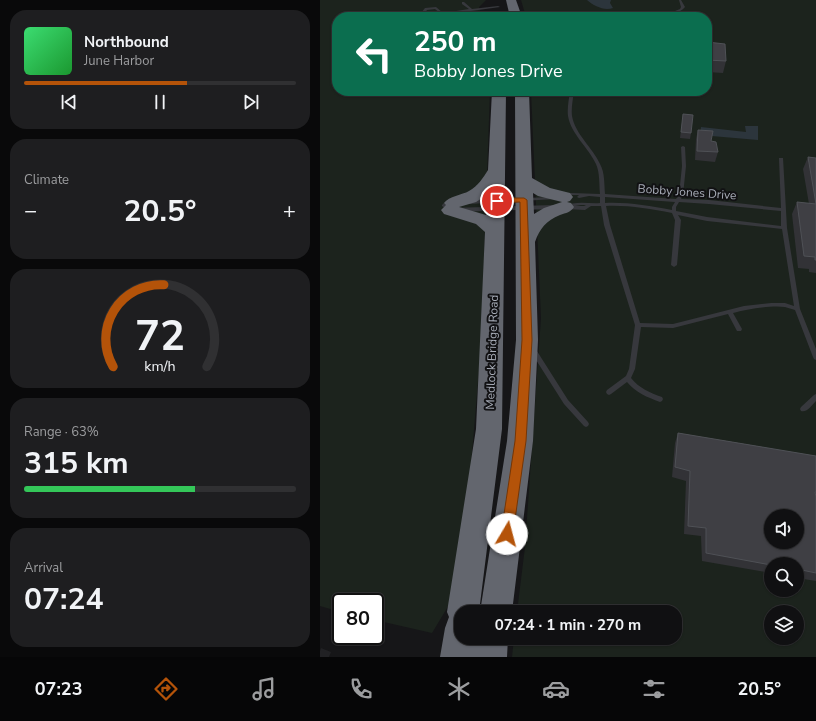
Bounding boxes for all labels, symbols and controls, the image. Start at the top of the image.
text: 250 m [414,23,497,61]
icon: left [348,28,400,80]
text: Northbound [84,32,169,52]
text: June Harbor [84,52,154,70]
text: Bobby Jones Drive [414,59,563,83]
icon: previous [58,91,80,113]
icon: pause [149,91,171,113]
icon: next [240,91,262,113]
text: Climate [24,171,69,189]
street label: Bobby Jones Drive [637,181,737,203]
pin [480,184,514,218]
icon: arrive [486,190,508,212]
text: 20.5° [124,191,196,232]
text: − [24,196,37,226]
text: + [283,196,296,226]
street label: Medlock Bridge Road [482,294,502,410]
text: 72 [135,307,185,364]
text: km/h [144,356,176,375]
text: Range · 63% [24,423,99,441]
text: 315 km [24,443,129,484]
map controls [764,509,804,645]
button: sound [764,509,804,549]
position arrow [486,513,528,555]
button: search [764,557,804,597]
text: Arrival [24,559,63,577]
text: 07:24 [24,579,103,620]
speed limit sign: 80 [332,593,384,645]
button: layers [764,605,804,645]
text: 07:24 · 1 min · 270 m [495,615,641,635]
icon: directions [152,675,180,703]
icon: music [250,675,278,703]
icon: phone [347,675,375,703]
icon: climate [445,675,473,703]
icon: car [542,675,570,703]
icon: filters [640,675,668,703]
text: 07:23 [35,677,82,701]
text: 20.5° [738,677,781,701]

